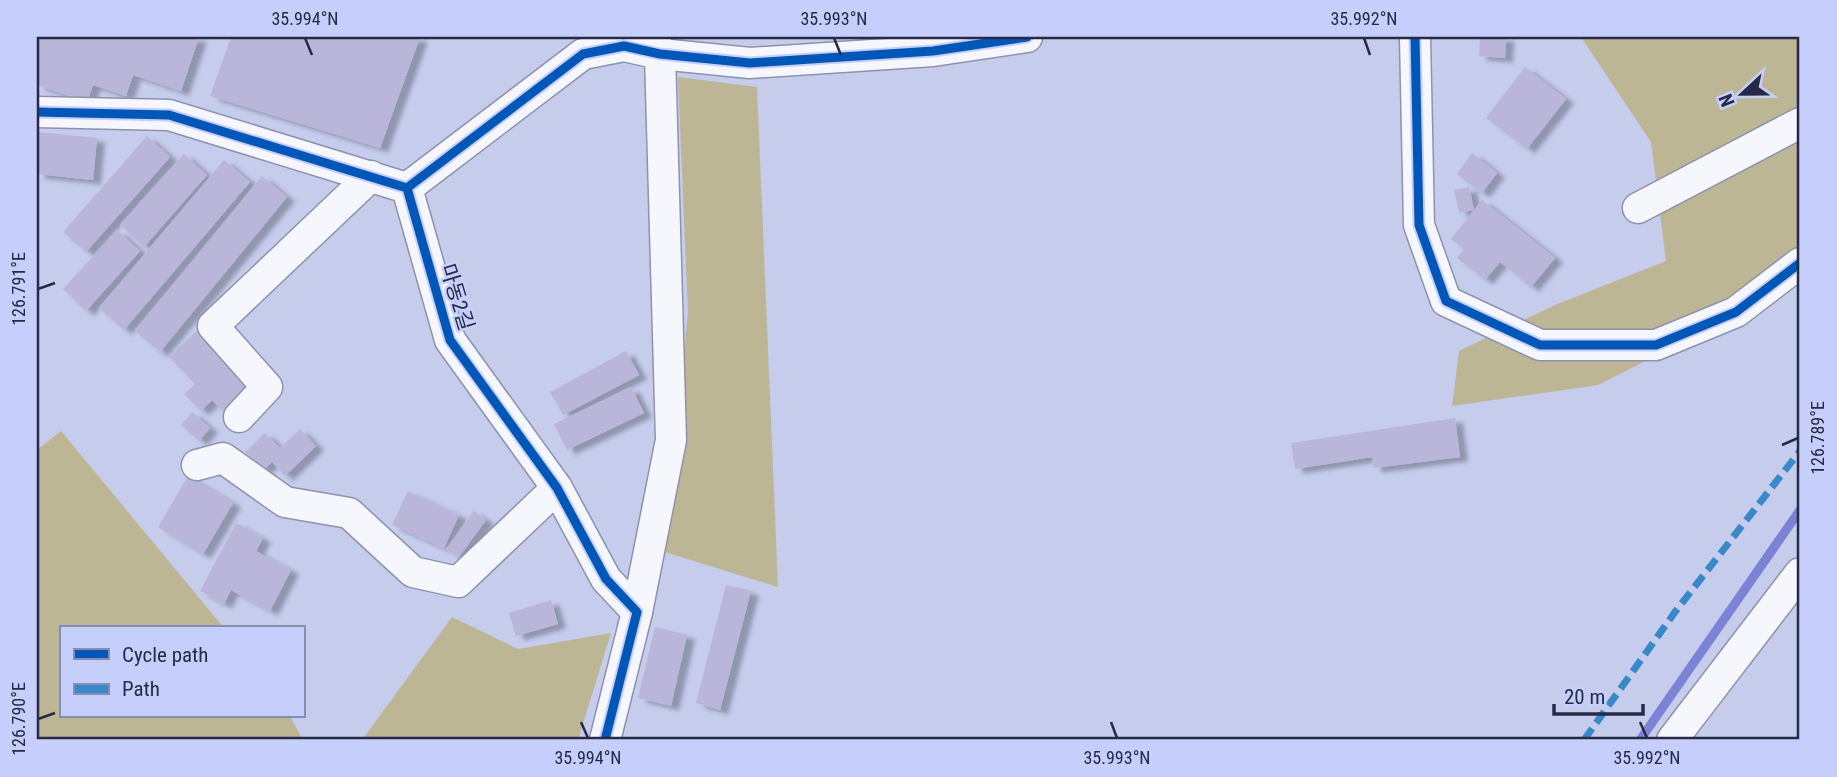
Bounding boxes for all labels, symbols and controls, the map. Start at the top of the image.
text: 35.994°N [271,8,339,29]
text: 35.993°N [800,8,868,29]
text: 35.992°N [1330,8,1398,29]
north arrow [1708,60,1778,130]
text: N [1714,90,1740,110]
text: 126.791°E [8,252,29,326]
street label: 마동2길 [436,261,478,333]
text: 126.789°E [1807,401,1828,475]
legend [60,626,304,718]
text: Cycle path [122,643,208,667]
scale bar [1554,672,1643,716]
text: Path [122,677,160,701]
text: 126.790°E [8,682,29,756]
text: 20 m [1564,685,1605,709]
text: 35.994°N [554,747,622,768]
text: 35.993°N [1083,747,1151,768]
text: 35.992°N [1613,747,1681,768]

